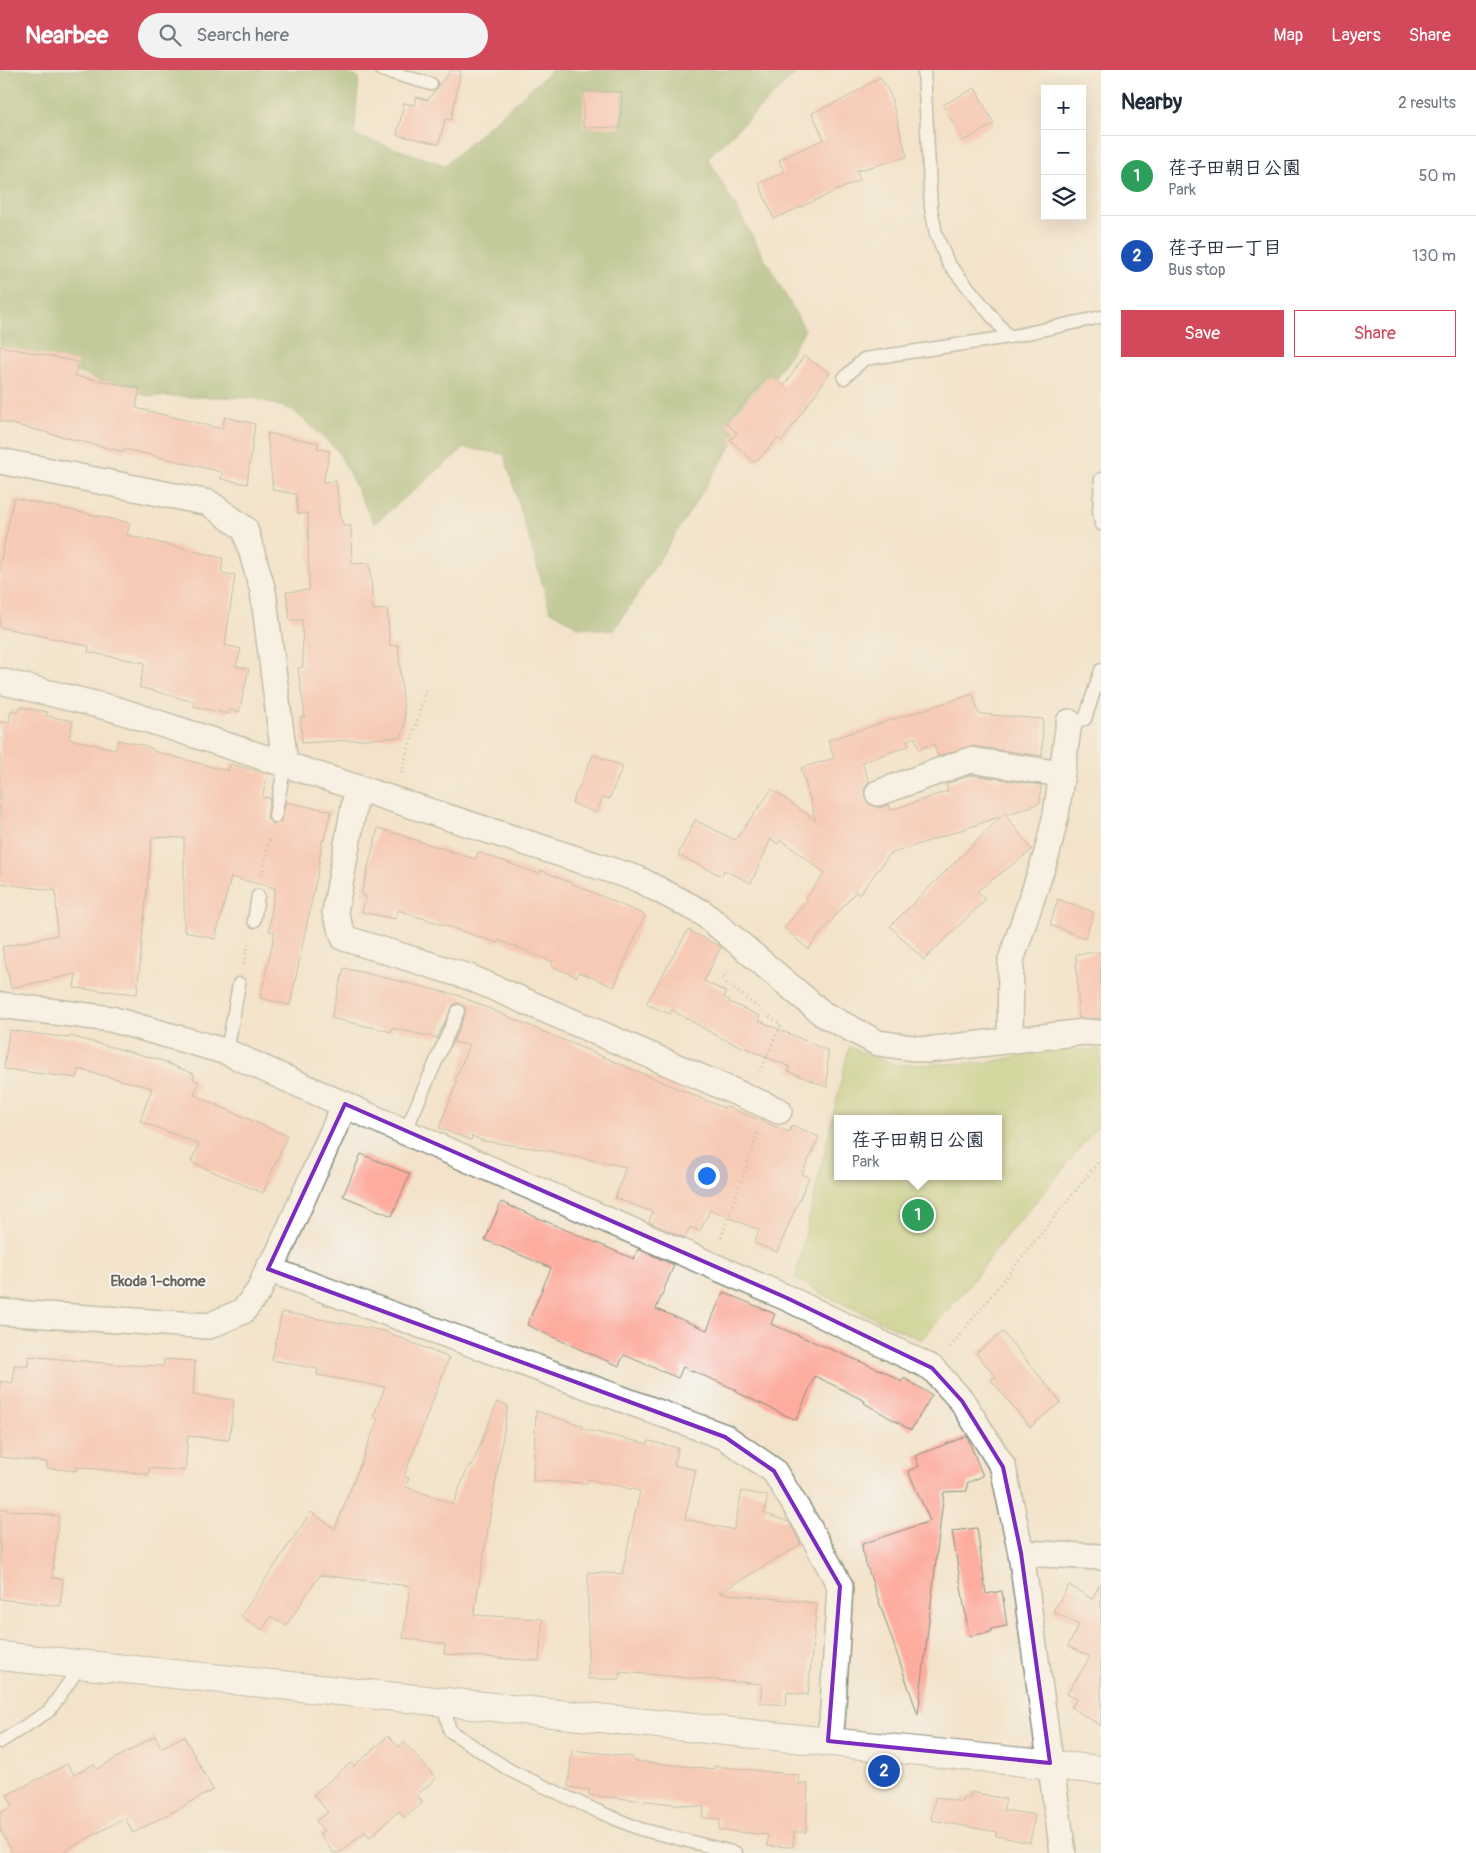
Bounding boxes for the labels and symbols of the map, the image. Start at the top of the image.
your location [694,1163,720,1189]
pin: 1 [902,1196,934,1234]
district label: Ekoda 1-chome [111,1272,206,1291]
pin: 2 [868,1752,900,1790]

